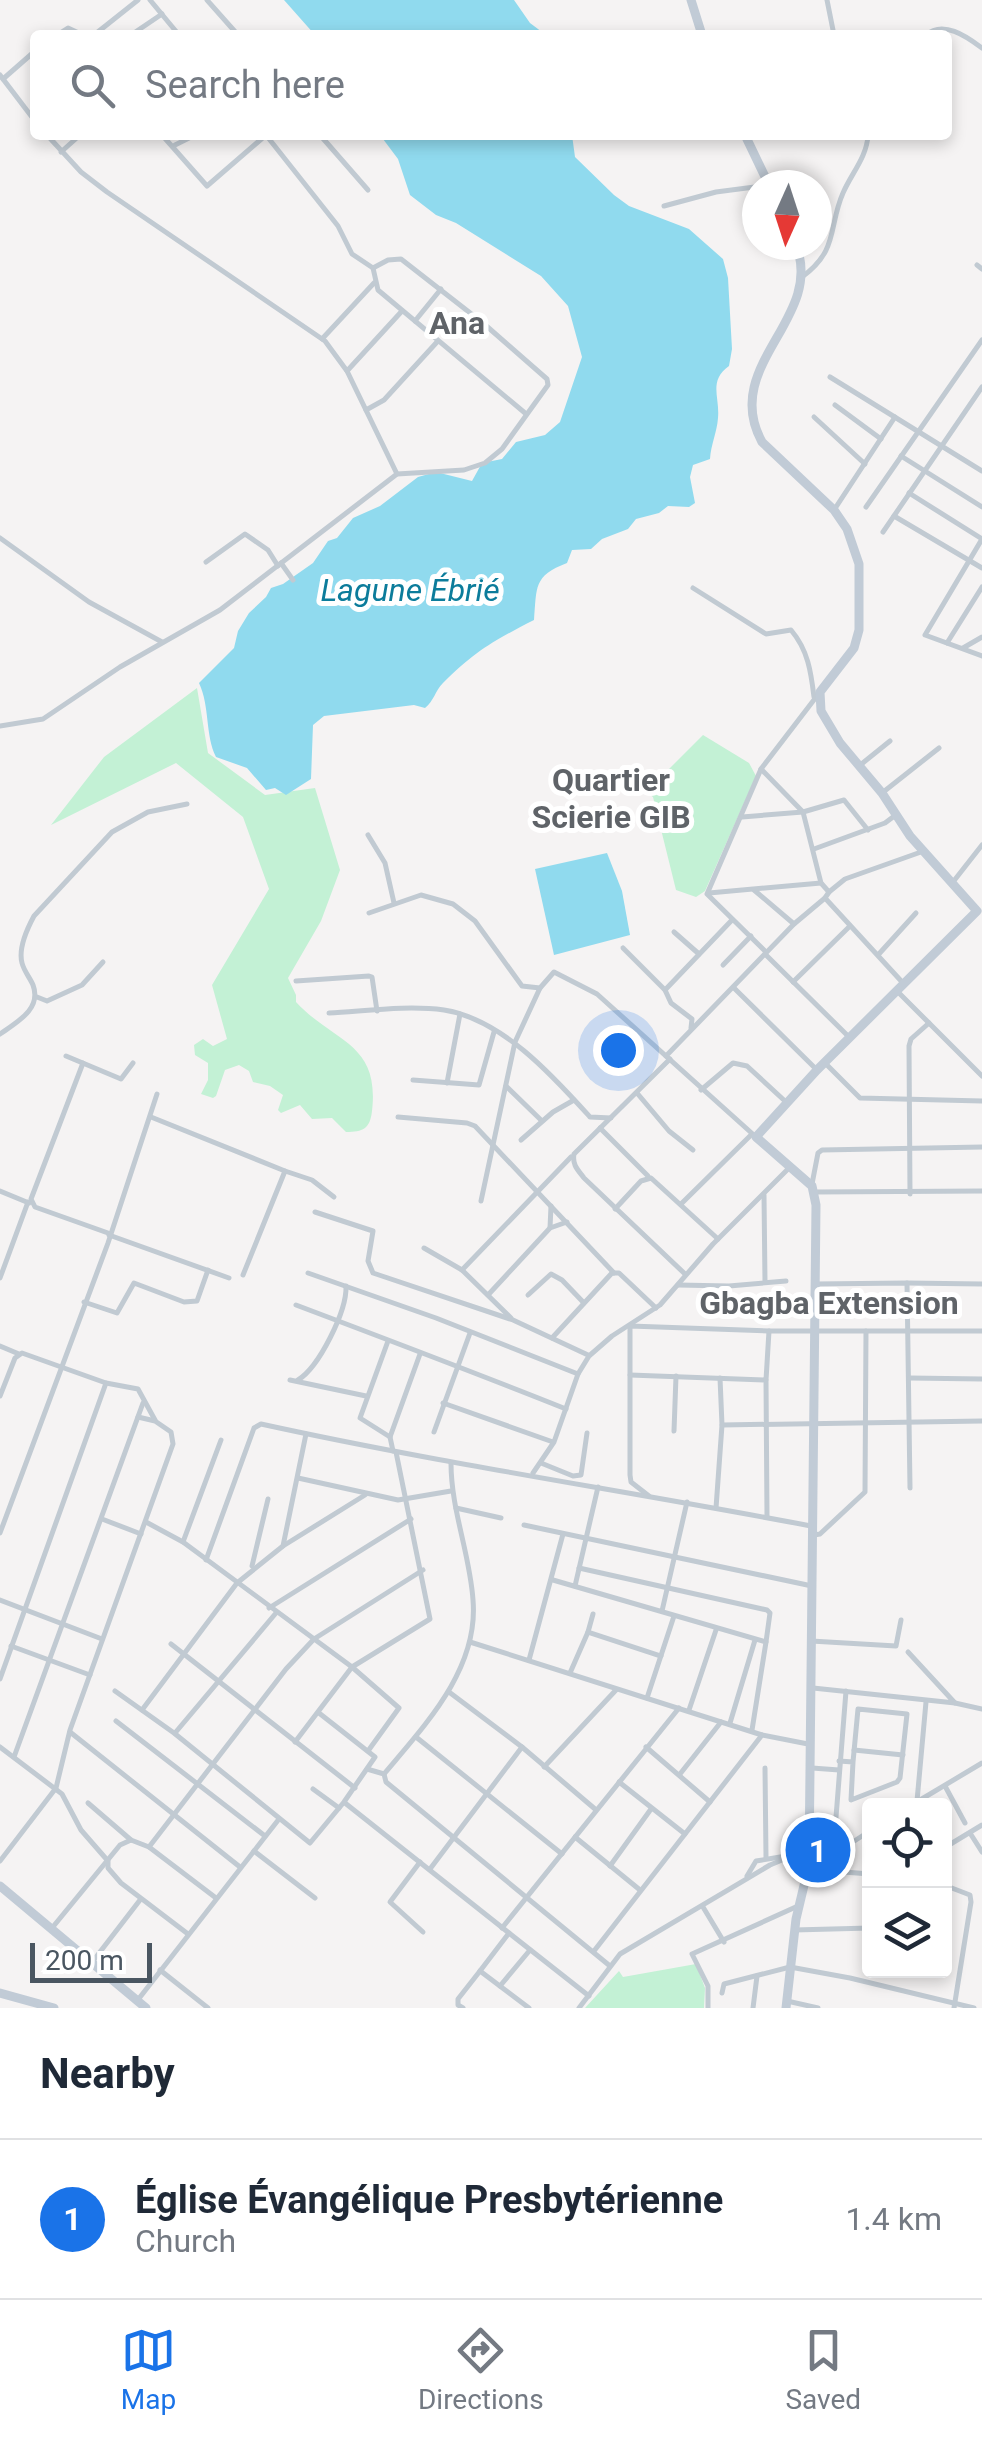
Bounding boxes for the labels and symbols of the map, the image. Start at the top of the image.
north arrow [742,170,832,260]
district label: Ana [429,304,485,342]
water label: Lagune Ébrié [320,571,500,609]
district label: Quartier Scierie GIB [531,761,691,836]
your location [593,1025,644,1076]
district label: Gbagba Extension [699,1284,959,1322]
pin: 1 [786,1812,850,1888]
scale bar [30,1938,152,1982]

